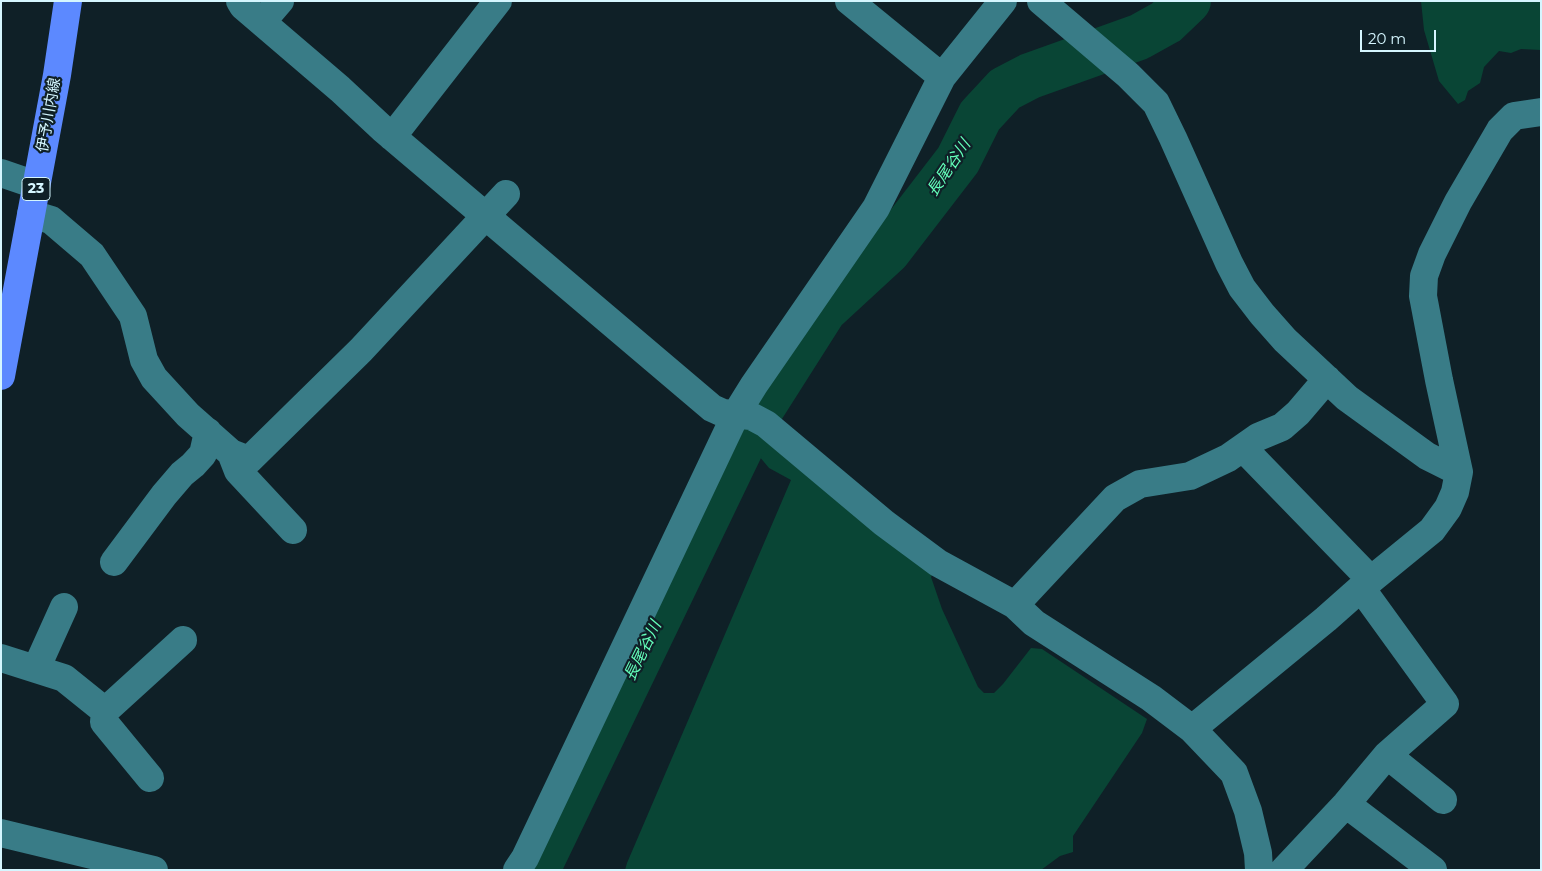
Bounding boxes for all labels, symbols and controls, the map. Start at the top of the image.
scale bar [1362,20,1438,52]
text: 20 m [1368,29,1406,48]
street label: 伊予川内線 [34,77,64,153]
water label: 長尾谷川 [923,136,975,200]
road number: 23 [22,178,50,200]
water label: 長尾谷川 [620,618,666,684]

